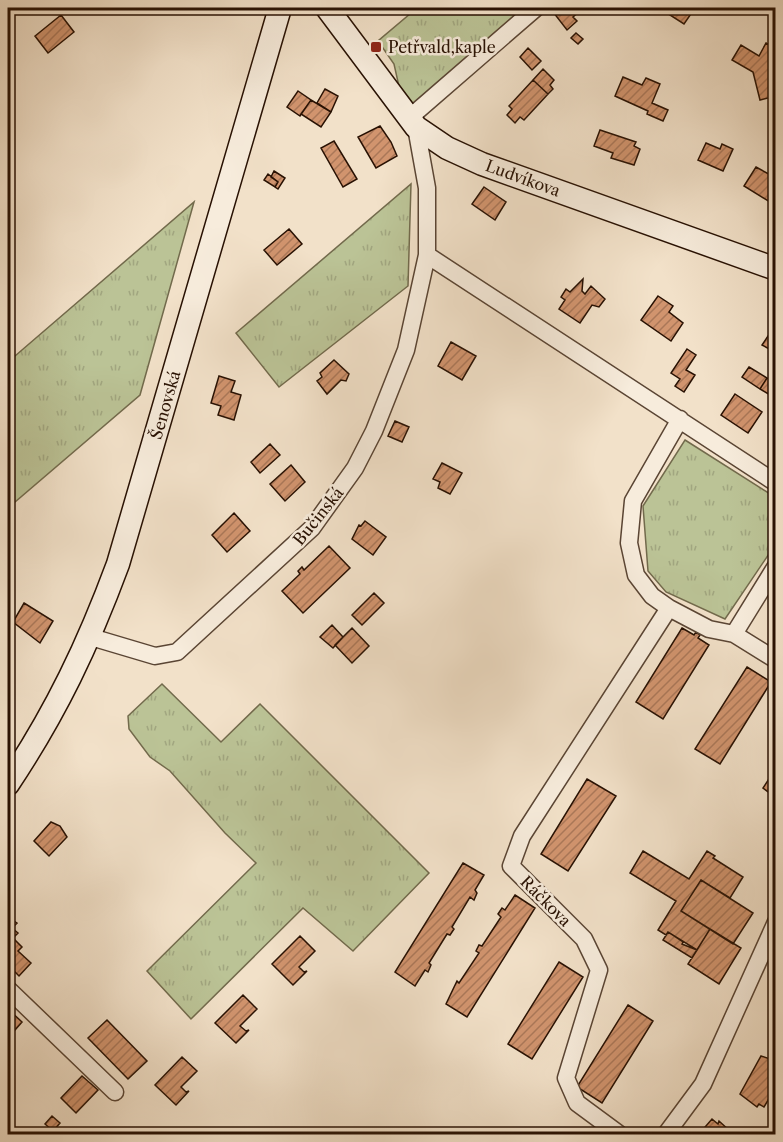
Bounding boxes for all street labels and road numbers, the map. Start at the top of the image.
street label: Ludvíkova [483,155,564,201]
street label: Šenovská [145,368,184,442]
street label: Bučinská [289,483,348,549]
street label: Ráčkova [517,872,576,931]

